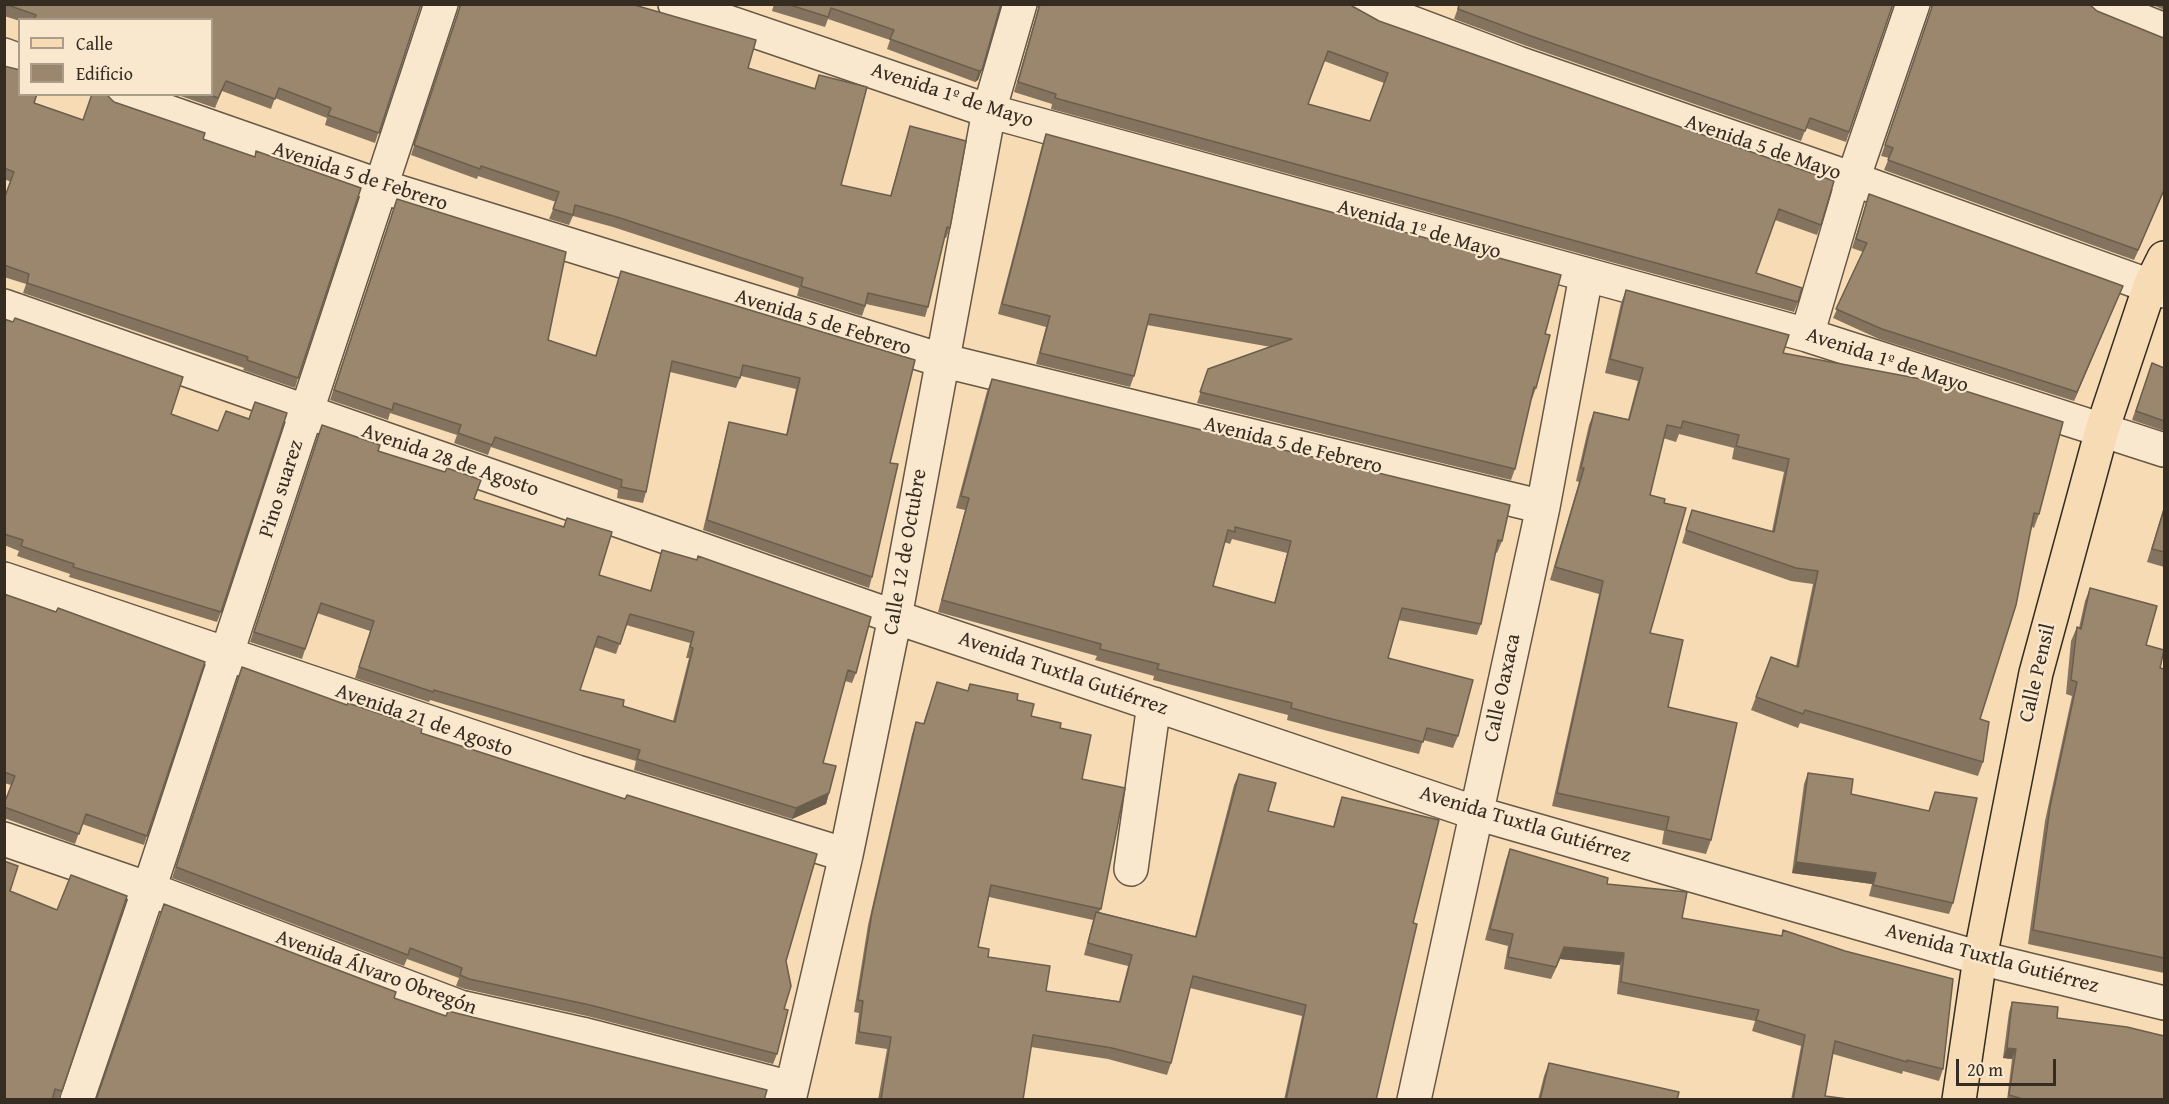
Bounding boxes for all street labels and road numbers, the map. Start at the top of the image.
street label: Avenida 1º de Mayo [868,58,1036,134]
street label: Avenida 5 de Mayo [1682,110,1844,186]
street label: Avenida 5 de Febrero [269,137,451,217]
street label: Avenida 1º de Mayo [1334,195,1504,265]
street label: Avenida 5 de Febrero [732,284,914,362]
street label: Avenida 1º de Mayo [1803,323,1971,399]
street label: Avenida 5 de Febrero [1201,412,1385,480]
street label: Avenida 28 de Agosto [358,419,542,503]
street label: Pino suarez [254,437,310,541]
street label: Calle 12 de Octubre [879,467,933,637]
street label: Calle Pensil [2014,621,2062,725]
street label: Avenida Tuxtla Gutiérrez [955,626,1171,722]
street label: Calle Oaxaca [1479,632,1527,744]
street label: Avenida 21 de Agosto [332,679,516,763]
street label: Avenida Tuxtla Gutiérrez [1416,781,1634,869]
street label: Avenida Tuxtla Gutiérrez [1883,918,2101,1000]
street label: Avenida Álvaro Obregón [272,925,480,1021]

